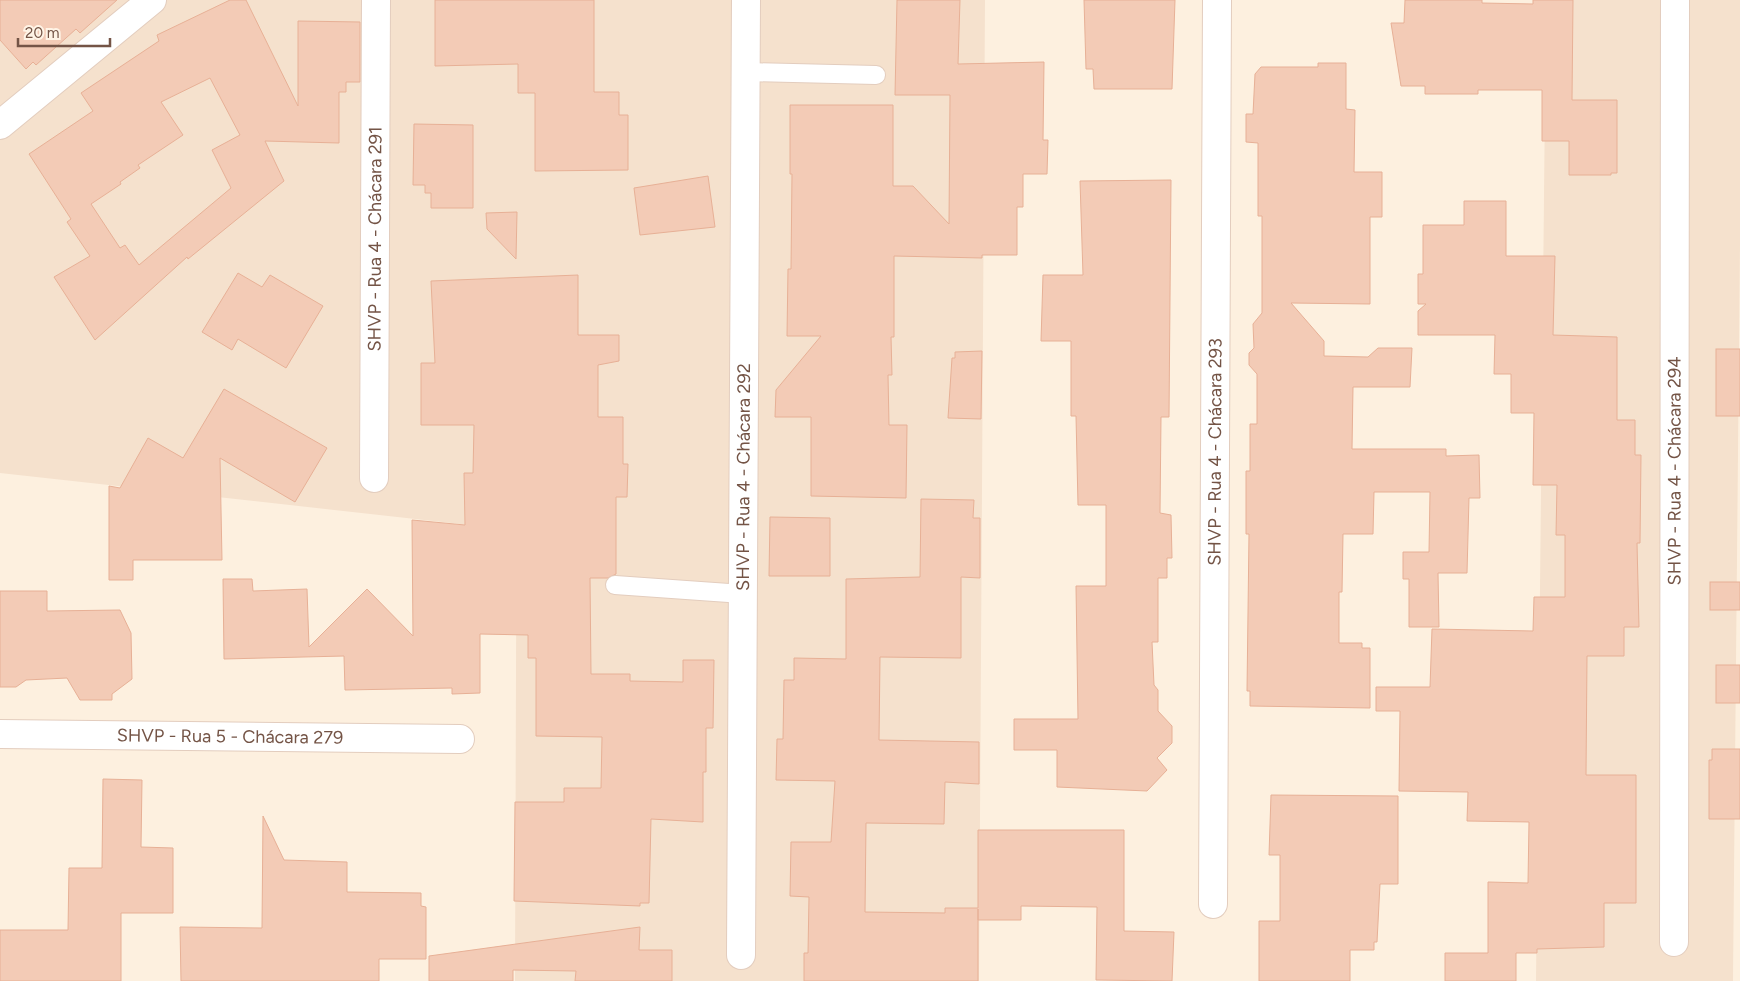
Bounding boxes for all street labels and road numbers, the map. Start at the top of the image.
street label: SHVP - Rua 4 - Chácara 291 [364,126,386,352]
street label: SHVP - Rua 4 - Chácara 293 [1203,338,1227,566]
street label: SHVP - Rua 4 - Chácara 294 [1663,357,1686,585]
street label: SHVP - Rua 4 - Chácara 292 [732,363,755,591]
street label: SHVP - Rua 5 - Chácara 279 [117,724,343,749]

